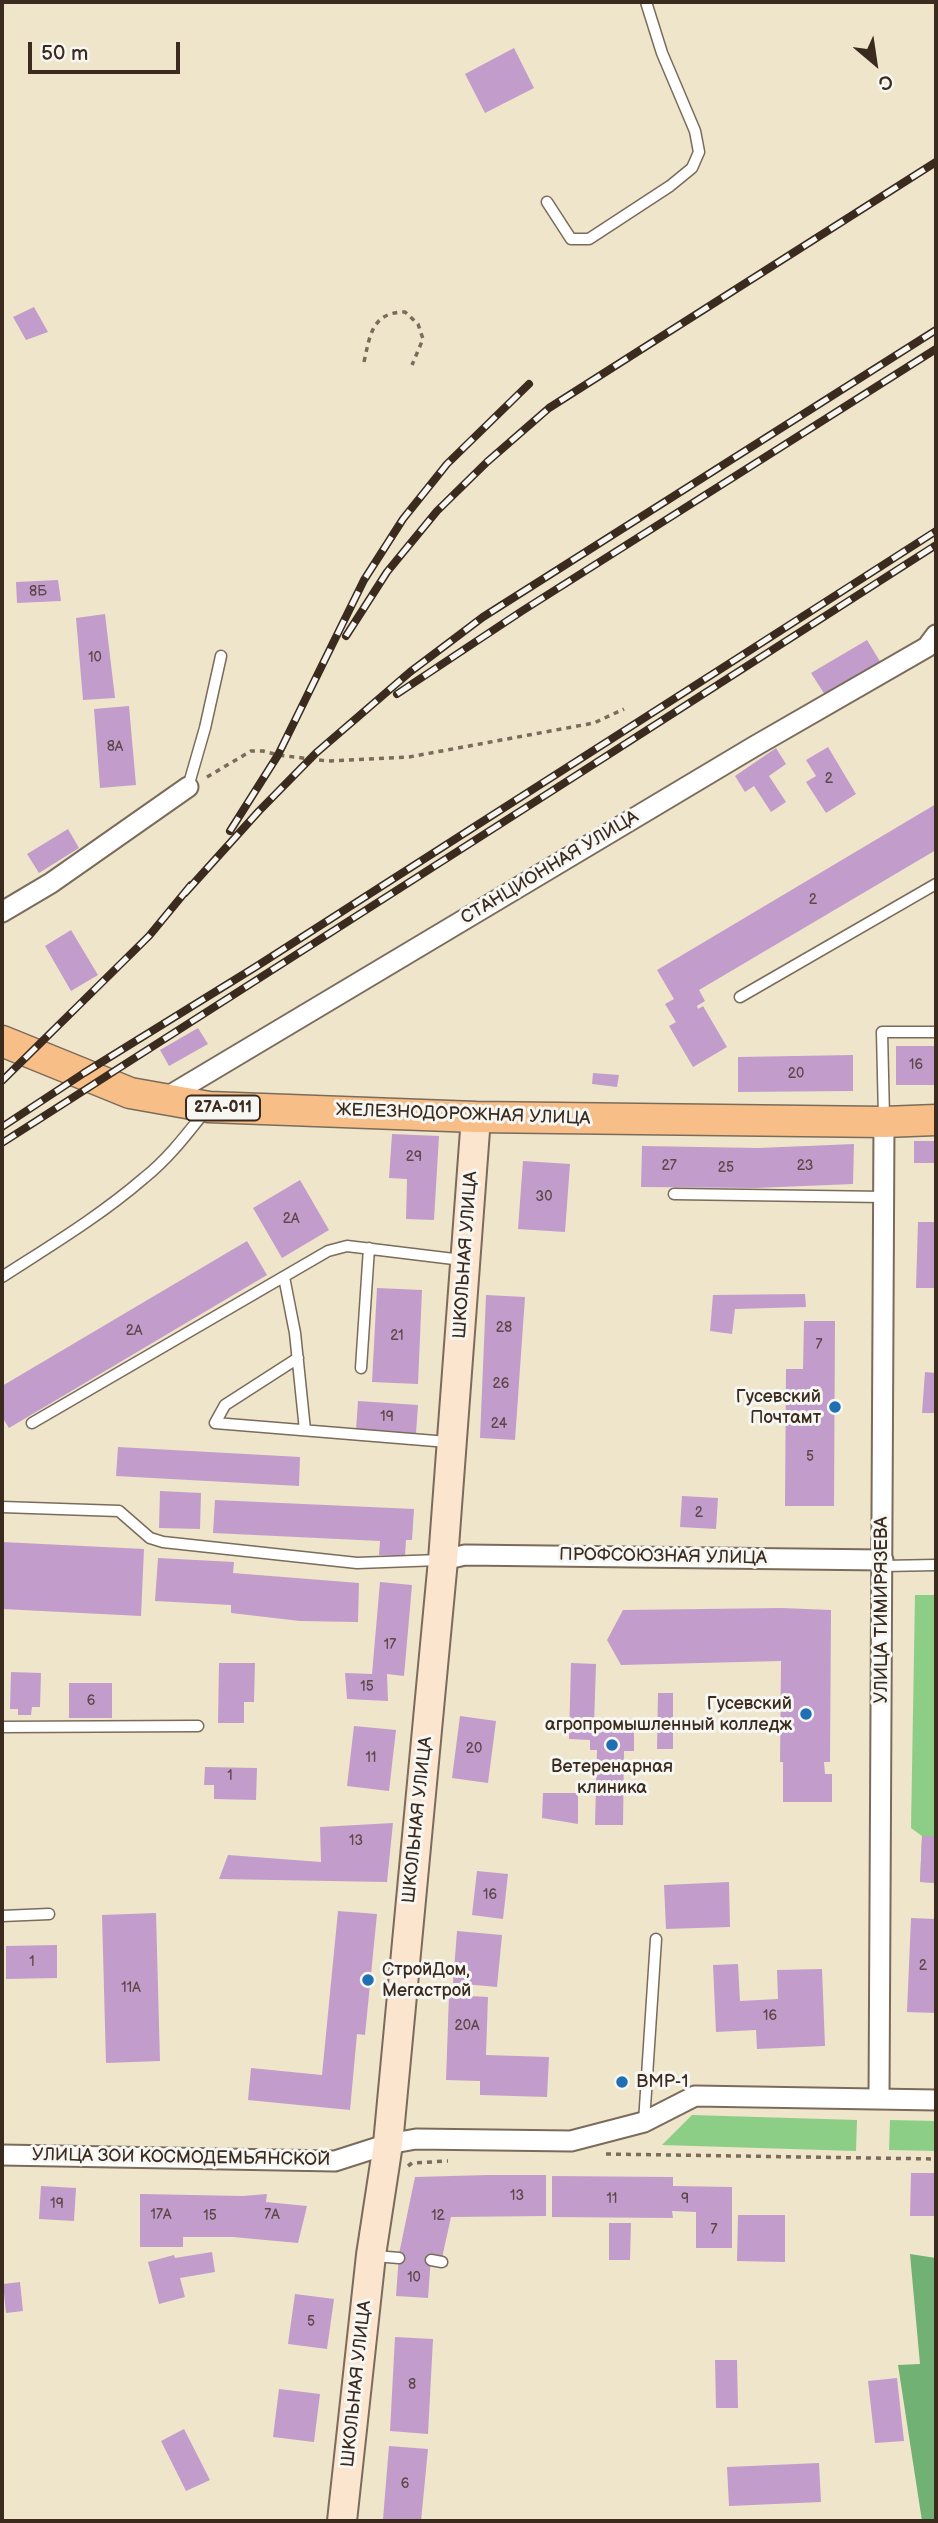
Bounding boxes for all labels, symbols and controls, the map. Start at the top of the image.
scale bar [32,28,184,72]
north arrow [840,28,910,98]
text: 50 m [41,41,88,66]
text: С [874,69,897,95]
house number: 8Б [29,584,47,600]
house number: 10 [88,650,102,666]
house number: 8А [107,739,123,755]
house number: 2 [825,771,833,787]
street label: СТАНЦИОННАЯ УЛИЦА [457,806,643,930]
house number: 2 [809,892,817,908]
house number: 16 [909,1057,923,1073]
house number: 20 [788,1066,804,1082]
road number: 27А-011 [186,1096,260,1120]
street label: ЖЕЛЕЗНОДОРОЖНАЯ УЛИЦА [335,1100,591,1130]
house number: 29 [406,1149,422,1165]
house number: 27 [661,1158,677,1174]
house number: 23 [797,1158,813,1174]
house number: 25 [718,1160,734,1176]
street label: ШКОЛЬНАЯ УЛИЦА [449,1171,483,1339]
house number: 30 [536,1189,552,1205]
house number: 2А [283,1211,299,1227]
house number: 28 [496,1320,512,1336]
house number: 2А [126,1323,142,1339]
house number: 21 [390,1328,404,1344]
house number: 7 [816,1337,822,1353]
house number: 26 [493,1376,509,1392]
place label: Гусевский Почтамт [736,1386,821,1428]
marker: Гусевский Почтамт [827,1399,843,1415]
house number: 19 [380,1409,394,1425]
house number: 24 [491,1416,507,1432]
house number: 5 [806,1449,814,1465]
house number: 2 [695,1505,703,1521]
street label: УЛИЦА ТИМИРЯЗЕВА [871,1517,893,1703]
street label: ПРОФСОЮЗНАЯ УЛИЦА [559,1544,767,1570]
house number: 17 [384,1637,396,1653]
house number: 15 [360,1679,374,1695]
house number: 6 [87,1693,95,1709]
place label: Гусевский агропромышленный колледж [545,1693,792,1736]
marker: Гусевский агропромышленный колледж [798,1706,814,1722]
street label: ШКОЛЬНАЯ УЛИЦА [398,1736,438,1904]
marker: Ветеренарная клиника [604,1737,620,1753]
house number: 20 [466,1741,482,1757]
house number: 11 [366,1750,376,1766]
place label: Ветеренарная клиника [551,1756,673,1798]
house number: 1 [227,1768,233,1784]
house number: 13 [349,1833,363,1849]
house number: 16 [483,1887,497,1903]
house number: 1 [29,1954,35,1970]
house number: 2 [919,1958,927,1974]
place label: СтройДом, Мегастрой [382,1959,471,2002]
marker: СтройДом, Мегастрой [360,1972,376,1988]
house number: 11А [121,1980,141,1996]
house number: 16 [763,2008,777,2024]
house number: 20А [455,2018,479,2034]
place label: BMP-1 [636,2071,688,2093]
marker: BMP-1 [614,2074,630,2090]
street label: УЛИЦА ЗОИ КОСМОДЕМЬЯНСКОЙ [32,2145,330,2171]
house number: 13 [510,2188,524,2204]
house number: 11 [607,2191,617,2207]
house number: 9 [681,2191,689,2207]
house number: 19 [50,2196,64,2212]
house number: 17А [151,2207,171,2223]
house number: 7А [264,2207,280,2223]
house number: 15 [203,2208,217,2224]
house number: 12 [431,2208,445,2224]
house number: 7 [711,2222,717,2238]
house number: 10 [407,2270,421,2286]
street label: ШКОЛЬНАЯ УЛИЦА [337,2300,377,2468]
house number: 5 [307,2314,315,2330]
house number: 8 [408,2377,416,2393]
house number: 6 [401,2476,409,2492]

